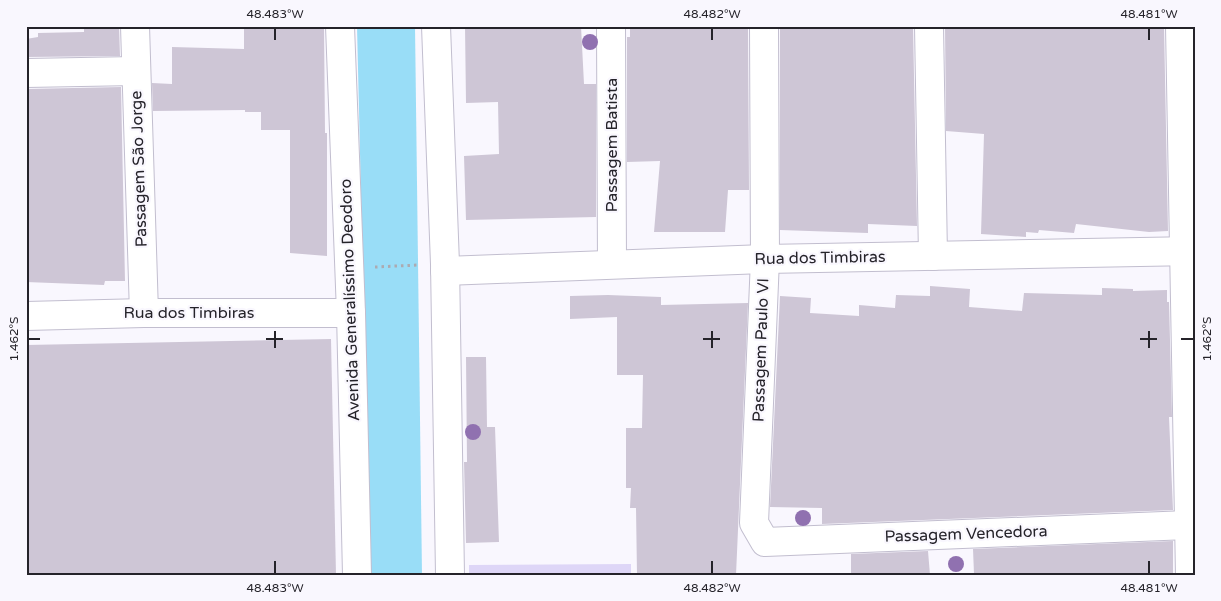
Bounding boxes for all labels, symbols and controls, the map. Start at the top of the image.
text: 48.483°W [246,7,304,21]
text: 48.482°W [683,7,741,21]
text: 48.481°W [1120,7,1178,21]
street label: Passagem Batista [602,78,622,212]
street label: Passagem São Jorge [126,90,152,248]
street label: Avenida Generalíssimo Deodoro [336,178,364,422]
street label: Rua dos Timbiras [754,247,886,269]
street label: Passagem Paulo VI [748,278,774,422]
street label: Rua dos Timbiras [123,303,255,323]
text: 1.462°S [7,317,21,361]
text: 1.462°S [1200,317,1214,361]
street label: Passagem Vencedora [884,521,1048,547]
text: 48.483°W [246,581,304,595]
text: 48.482°W [683,581,741,595]
text: 48.481°W [1120,581,1178,595]

